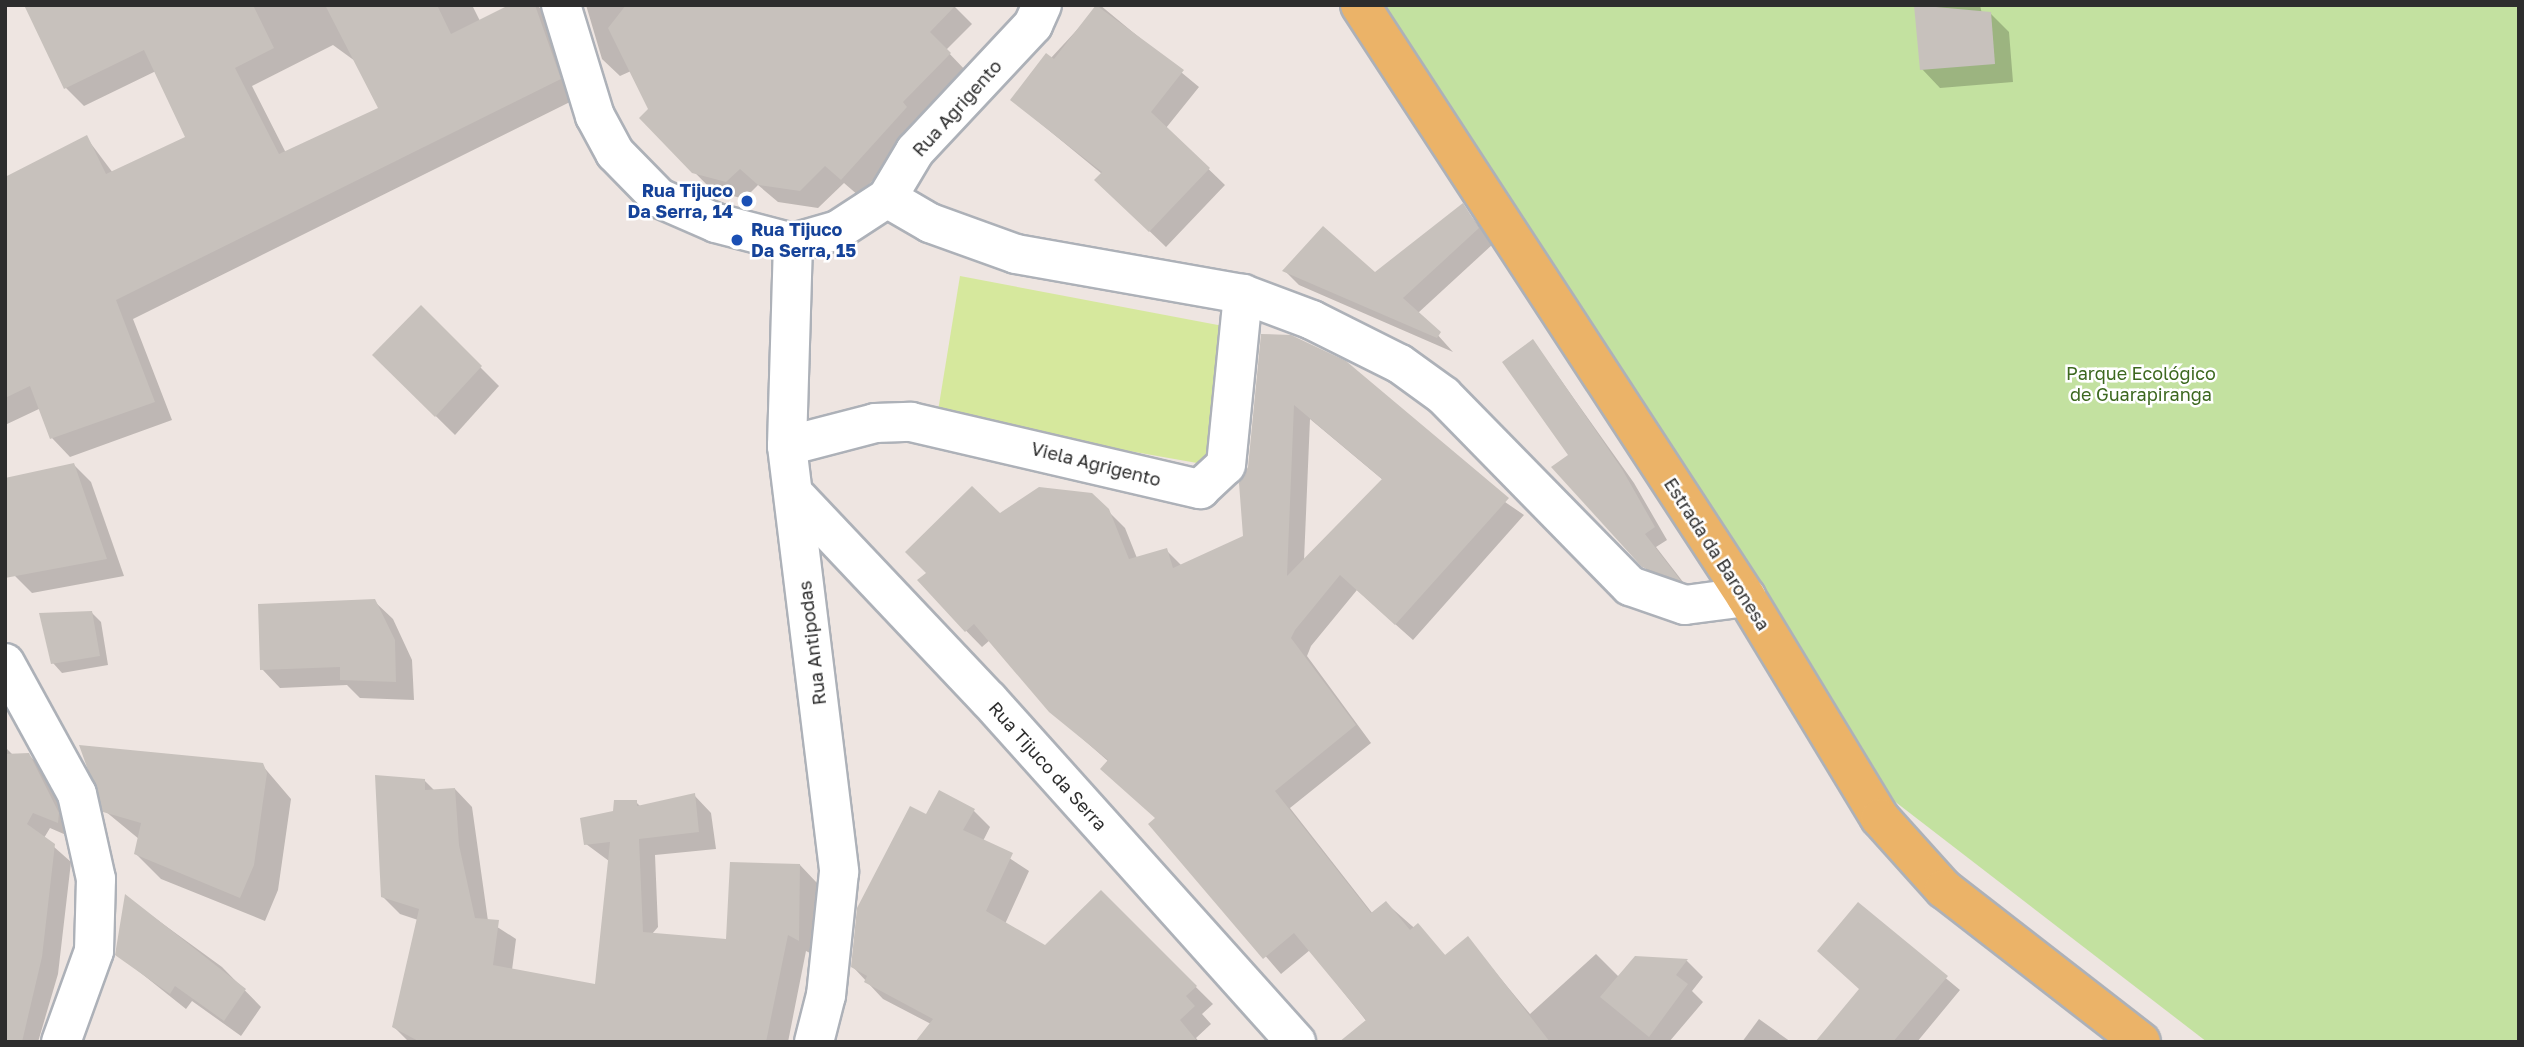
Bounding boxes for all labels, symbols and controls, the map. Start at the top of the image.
street label: Rua Agrigento [908,55,1006,161]
place label: Rua Tijuco Da Serra, 14 [628,180,733,222]
marker: Rua Tijuco Da Serra, 14 [739,193,755,209]
place label: Rua Tijuco Da Serra, 15 [751,219,856,262]
marker: Rua Tijuco Da Serra, 15 [729,232,745,248]
park label: Parque Ecológico de Guarapiranga [2066,363,2216,406]
street label: Viela Agrigento [1029,437,1163,491]
street label: Estrada da Baronesa [1660,474,1774,634]
street label: Rua Antipodas [794,580,830,706]
street label: Rua Tijuco da Serra [984,697,1112,835]

